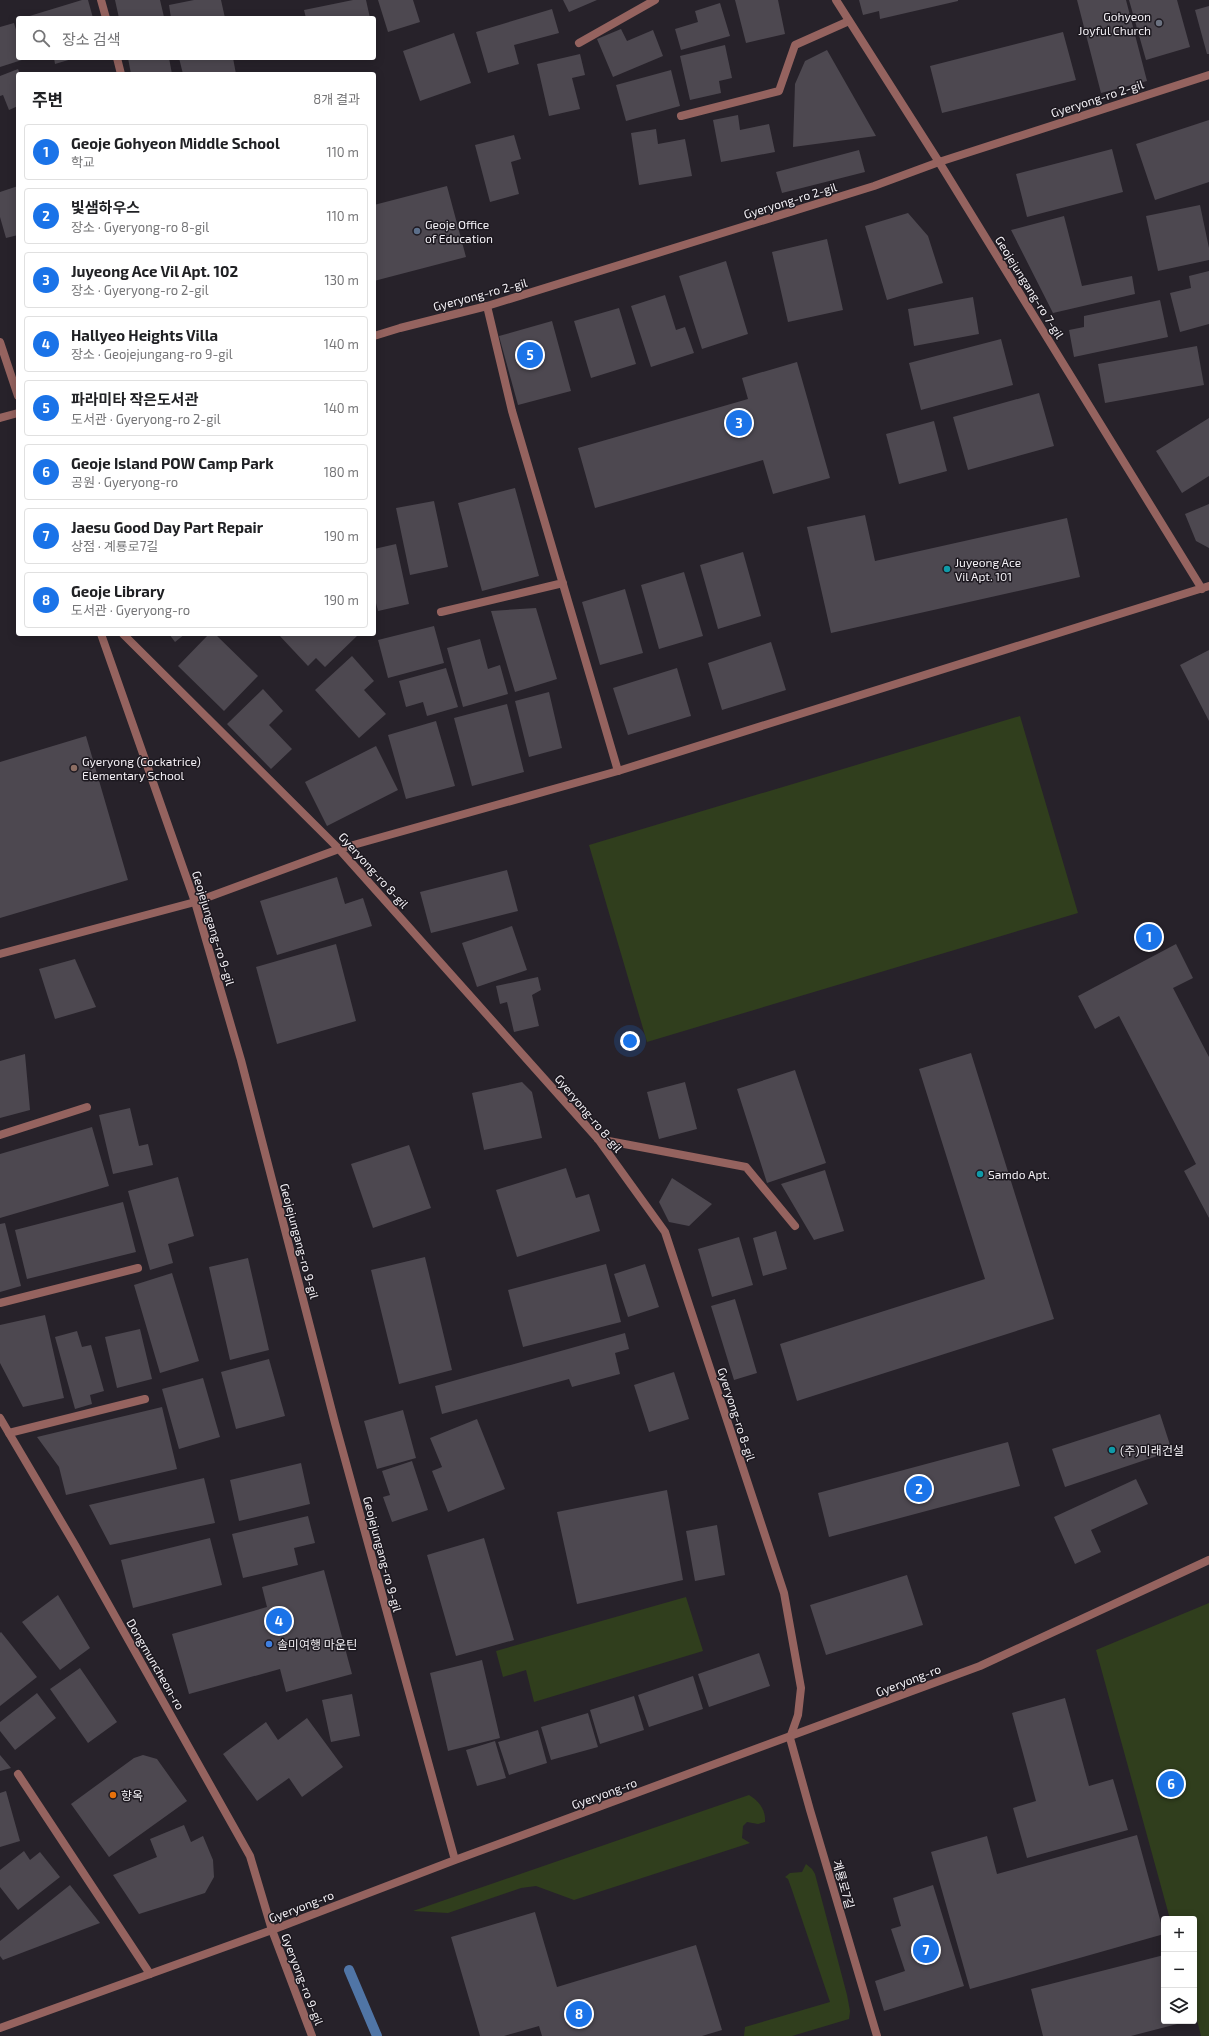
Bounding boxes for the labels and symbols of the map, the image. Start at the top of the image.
place label: Gohyeon Joyful Church [1078,9,1151,37]
marker: Gohyeon Joyful Church [1154,18,1164,28]
street label: Gyeryong-ro 2-gil [1049,76,1146,120]
street label: Gyeryong-ro 2-gil [742,179,839,221]
place label: Geoje Office of Education [425,217,493,245]
marker: Geoje Office of Education [412,226,422,236]
street label: Geojejungang-ro 7-gil [992,233,1067,342]
street label: Gyeryong-ro 2-gil [431,275,529,313]
pin: 5 [517,340,543,370]
pin: 3 [726,408,752,438]
place label: Juyeong Ace Vil Apt. 101 [955,555,1021,583]
marker: Juyeong Ace Vil Apt. 101 [942,564,952,574]
place label: Gyeryong (Cockatrice) Elementary School [82,754,201,782]
marker: Gyeryong (Cockatrice) Elementary School [69,763,79,773]
street label: Gyeryong-ro 8-gil [336,829,412,911]
street label: Geojejungang-ro 9-gil [189,869,238,988]
pin: 1 [1136,922,1162,952]
your location [620,1031,640,1051]
street label: Gyeryong-ro 8-gil [552,1071,626,1155]
place label: Samdo Apt. [988,1167,1050,1181]
marker: Samdo Apt. [975,1169,985,1179]
street label: Geojejungang-ro 9-gil [277,1182,322,1301]
street label: Gyeryong-ro 8-gil [715,1366,759,1463]
place label: (주)미래건설 [1120,1443,1184,1457]
marker: (주)미래건설 [1107,1445,1117,1455]
pin: 2 [906,1474,932,1504]
street label: Geojejungang-ro 9-gil [360,1495,405,1614]
pin: 4 [266,1606,292,1636]
street label: Dongmuncheon-ro [124,1616,188,1712]
place label: 솔미여행 마운틴 [277,1637,357,1651]
marker: 솔미여행 마운틴 [264,1639,274,1649]
street label: Gyeryong-ro [873,1661,943,1699]
pin: 6 [1158,1769,1184,1799]
street label: Gyeryong-ro [569,1775,639,1811]
place label: 향옥 [121,1788,143,1802]
marker: 향옥 [108,1790,118,1800]
street label: 계룡로7길 [830,1858,858,1910]
street label: Gyeryong-ro [266,1887,336,1925]
street label: Gyeryong-ro 9-gil [279,1931,327,2027]
pin: 7 [913,1935,939,1965]
pin: 8 [566,1999,592,2029]

